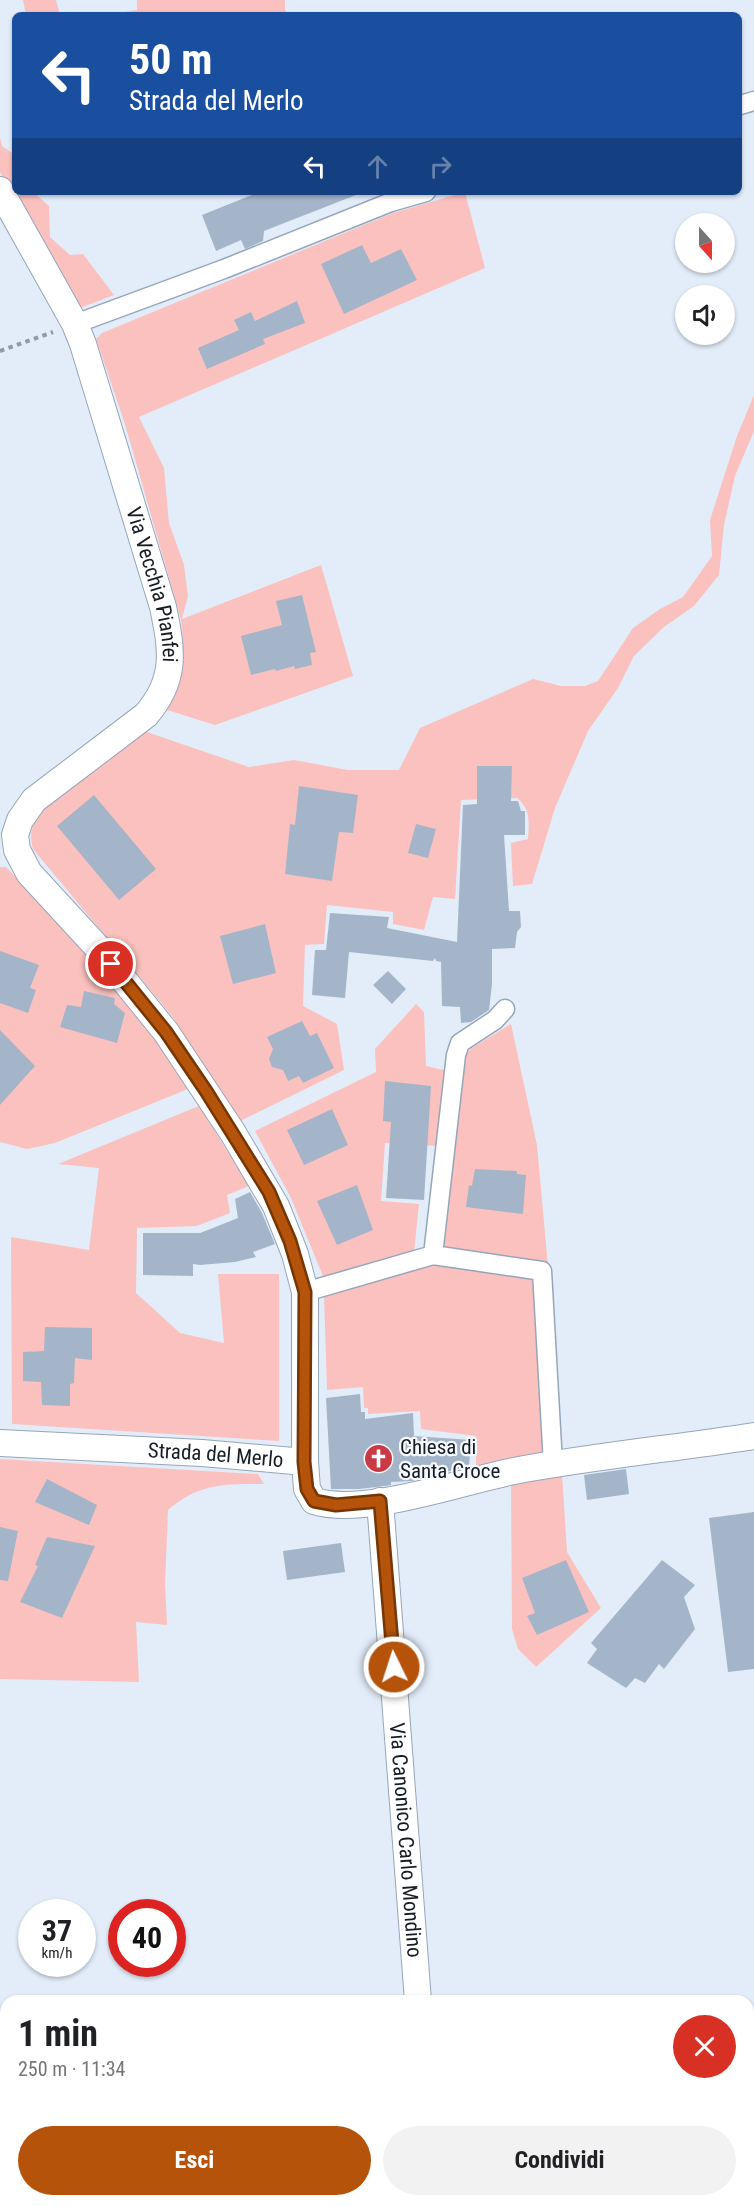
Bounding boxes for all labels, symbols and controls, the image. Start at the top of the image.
text: 50 m [129,35,212,84]
icon: left [30,36,108,114]
text: Strada del Merlo [129,85,304,117]
icon: left [298,150,331,183]
icon: ahead [361,150,394,183]
icon: right [424,150,457,183]
north arrow [675,213,735,273]
map controls [675,213,735,345]
button: sound [675,285,735,345]
street label: Via Vecchia Pianfei [121,504,182,663]
pin [85,938,136,989]
icon: arrive [94,947,127,980]
place label: Chiesa di Santa Croce [400,1435,501,1483]
street label: Strada del Merlo [147,1438,284,1472]
church icon: Chiesa di Santa Croce [363,1443,395,1475]
position arrow [362,1635,426,1699]
street label: Via Canonico Carlo Mondino [385,1722,427,1958]
speed limit sign: 40 [108,1899,186,1977]
text: 37 [42,1913,72,1948]
text: km/h [42,1944,72,1962]
text: 1 min [18,2013,98,2055]
button: close [673,2015,736,2078]
text: 250 m · 11:34 [18,2057,125,2081]
button: Esci [18,2126,371,2195]
button: Condividi [383,2126,736,2195]

